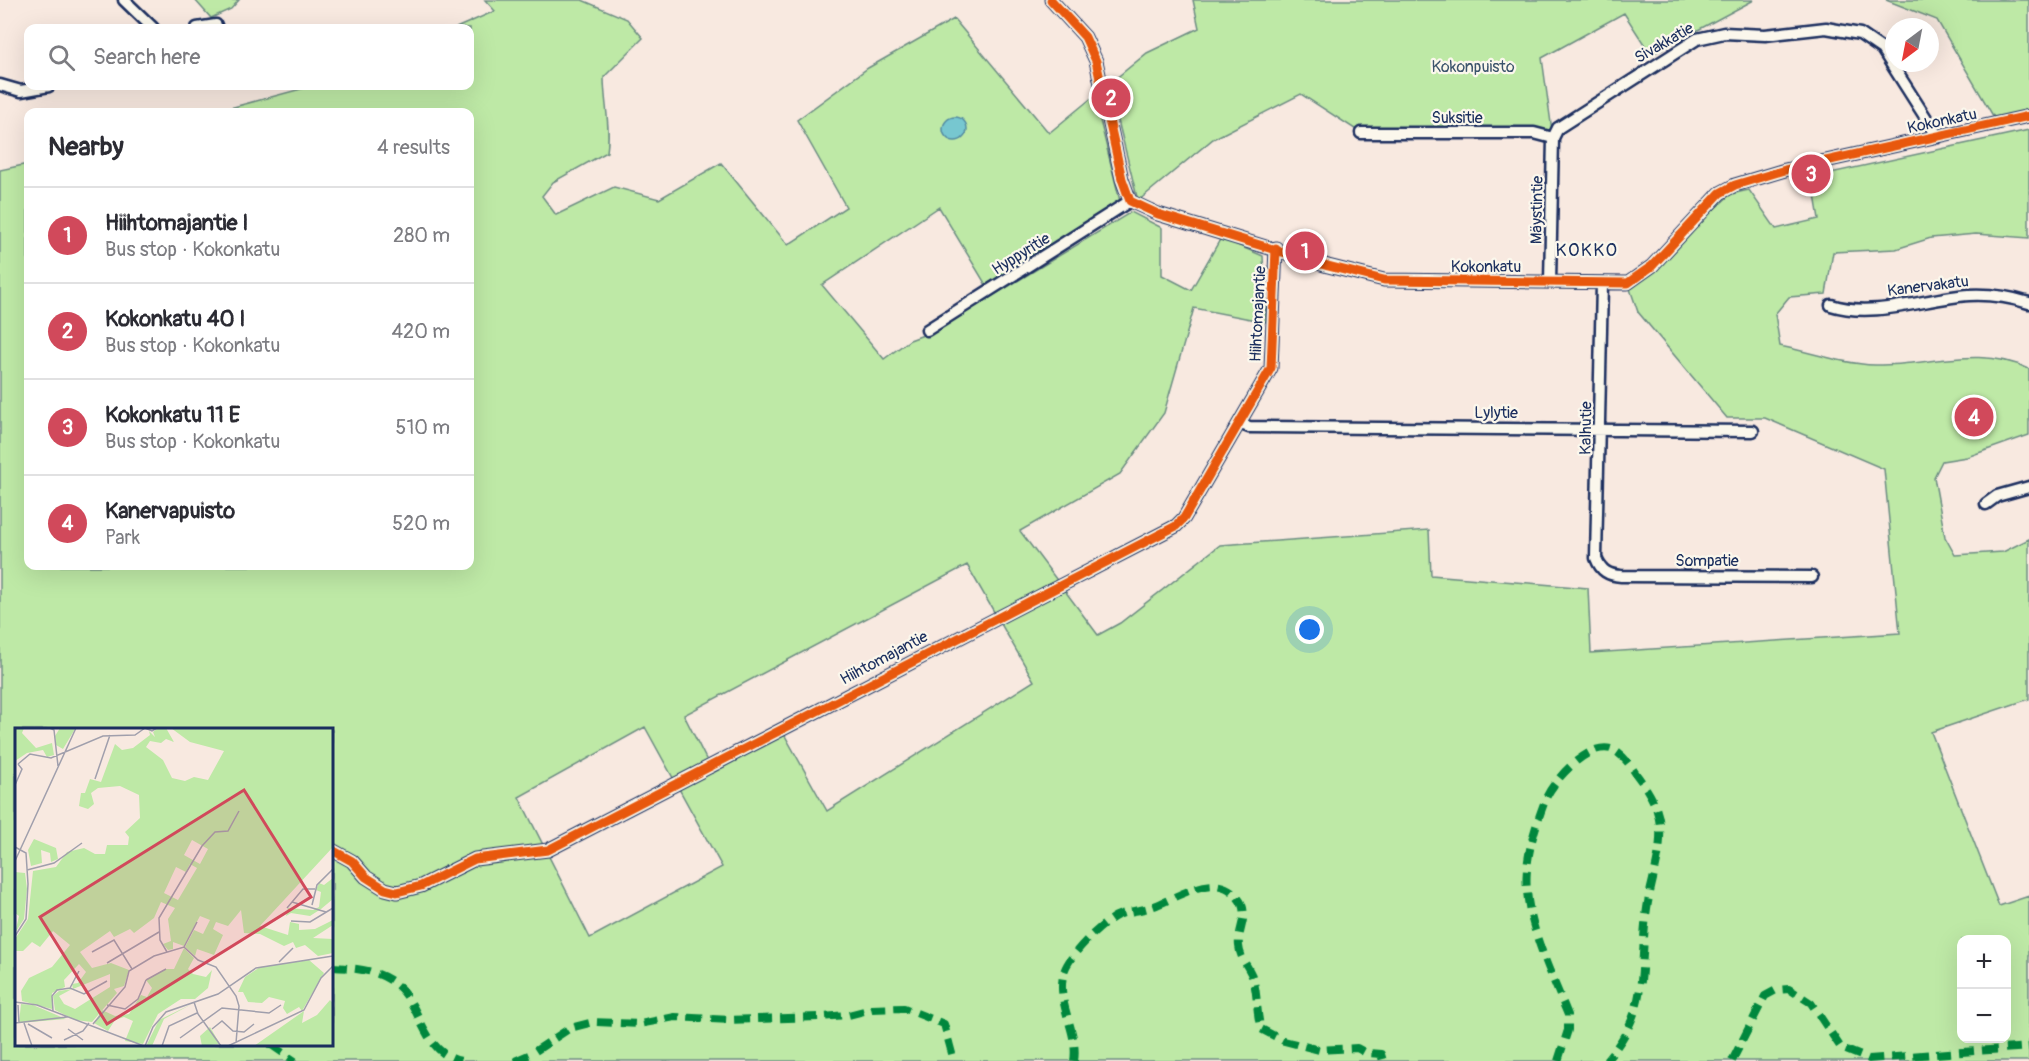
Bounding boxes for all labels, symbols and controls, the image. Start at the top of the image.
street label: Sivakkatie [1631,18,1697,68]
north arrow [1885,18,1939,72]
search box [24,24,474,90]
icon: search [45,41,78,74]
text: Search here [93,43,200,71]
park label: Kokonpuisto [1431,57,1515,77]
pin: 2 [1092,76,1130,120]
street label: Kokonkatu [1905,104,1979,138]
street label: Suksitie [1431,108,1483,128]
text: Nearby [48,131,124,163]
text: 4 results [377,135,450,160]
pin: 3 [1792,152,1830,196]
street label: Mäystintie [1526,176,1548,244]
text: Hiihtomajantie I [105,209,248,237]
text: 1 [64,223,71,248]
text: 280 m [393,223,450,248]
street label: Hyppyritie [988,228,1054,280]
pin: 1 [1286,228,1324,274]
text: Bus stop · Kokonkatu [105,237,280,262]
district label: KOKKO [1556,239,1618,262]
street label: Kokonkatu [1451,257,1521,277]
street label: Hiihtomajantie [1245,265,1271,363]
street label: Kanervakatu [1886,271,1970,301]
text: Kokonkatu 40 I [105,305,246,333]
text: 2 [62,319,73,344]
text: 420 m [391,319,450,344]
text: Bus stop · Kokonkatu [105,333,280,358]
pin: 4 [1954,394,1994,440]
text: Kokonkatu 11 E [105,401,240,429]
street label: Kalhutie [1576,401,1596,455]
street label: Lylytie [1474,403,1518,423]
text: 3 [62,415,73,440]
text: 510 m [396,415,450,440]
text: Bus stop · Kokonkatu [105,429,280,454]
text: Kanervapuisto [105,497,235,525]
text: 4 [62,511,73,536]
text: 520 m [392,511,450,536]
text: Park [105,525,140,550]
street label: Sompatie [1675,551,1739,571]
your location [1295,615,1324,644]
street label: Hiihtomajantie [837,627,931,689]
inset map [15,728,333,1046]
map controls [1957,935,2011,1043]
button: + [1957,935,2011,989]
button: − [1957,989,2011,1043]

